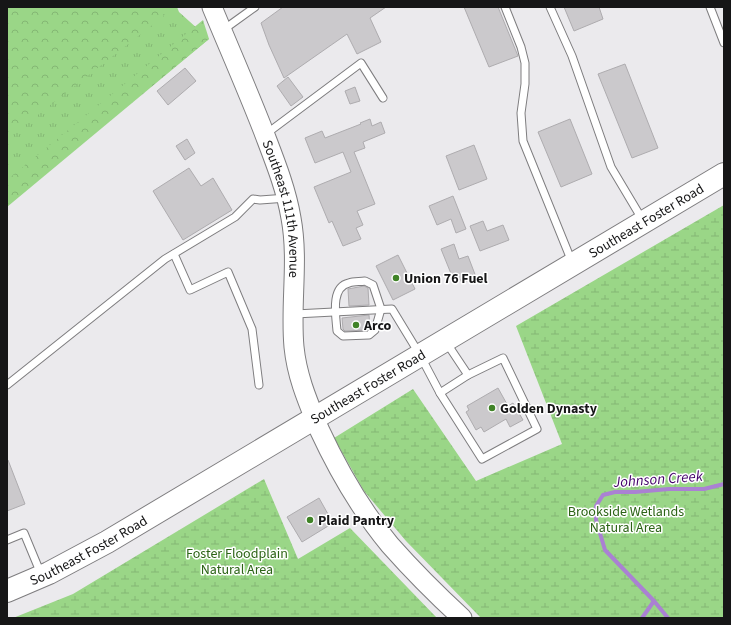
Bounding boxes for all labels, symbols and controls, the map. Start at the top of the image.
street label: Southeast 111th Avenue [257,137,303,278]
street label: Southeast Foster Road [585,179,708,264]
place label: Union 76 Fuel [404,269,488,289]
marker: Union 76 Fuel [391,273,401,283]
place label: Arco [363,316,392,336]
marker: Arco [351,320,361,330]
street label: Southeast Foster Road [307,345,430,430]
place label: Golden Dynasty [500,399,598,419]
marker: Golden Dynasty [487,403,497,413]
water label: Johnson Creek [612,466,704,493]
park label: Brookside Wetlands Natural Area [568,502,684,538]
street label: Southeast Foster Road [27,511,151,591]
place label: Plaid Pantry [318,511,395,531]
marker: Plaid Pantry [305,515,315,525]
park label: Foster Floodplain Natural Area [186,544,288,580]

